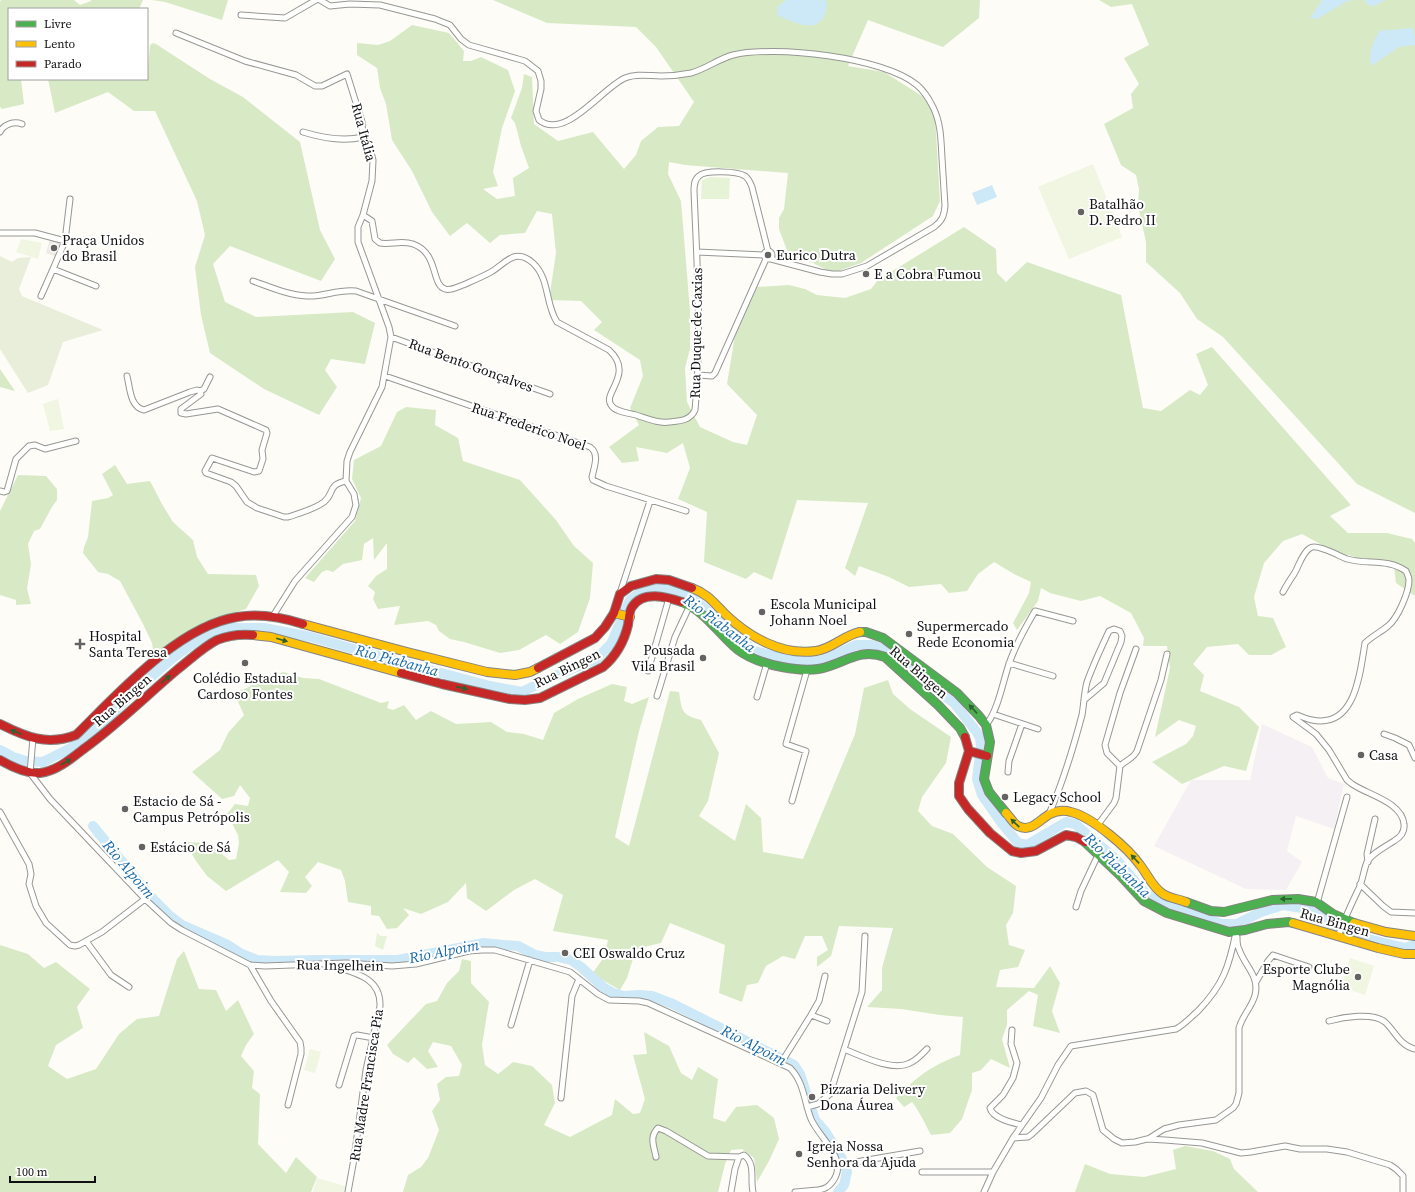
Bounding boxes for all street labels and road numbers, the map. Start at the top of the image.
street label: Rua Itália [347,101,382,164]
street label: Rua Duque de Caxias [685,267,707,399]
street label: Rua Bento Gonçalves [406,333,536,397]
street label: Rua Frederico Noel [469,397,589,455]
street label: Rua Bingen [885,641,953,703]
street label: Rua Bingen [530,643,604,693]
street label: Rua Bingen [88,669,156,731]
street label: Rua Bingen [1298,903,1373,942]
street label: Rua Ingelhein [296,954,385,976]
street label: Rua Madre Francisca Pia [344,1006,388,1163]

